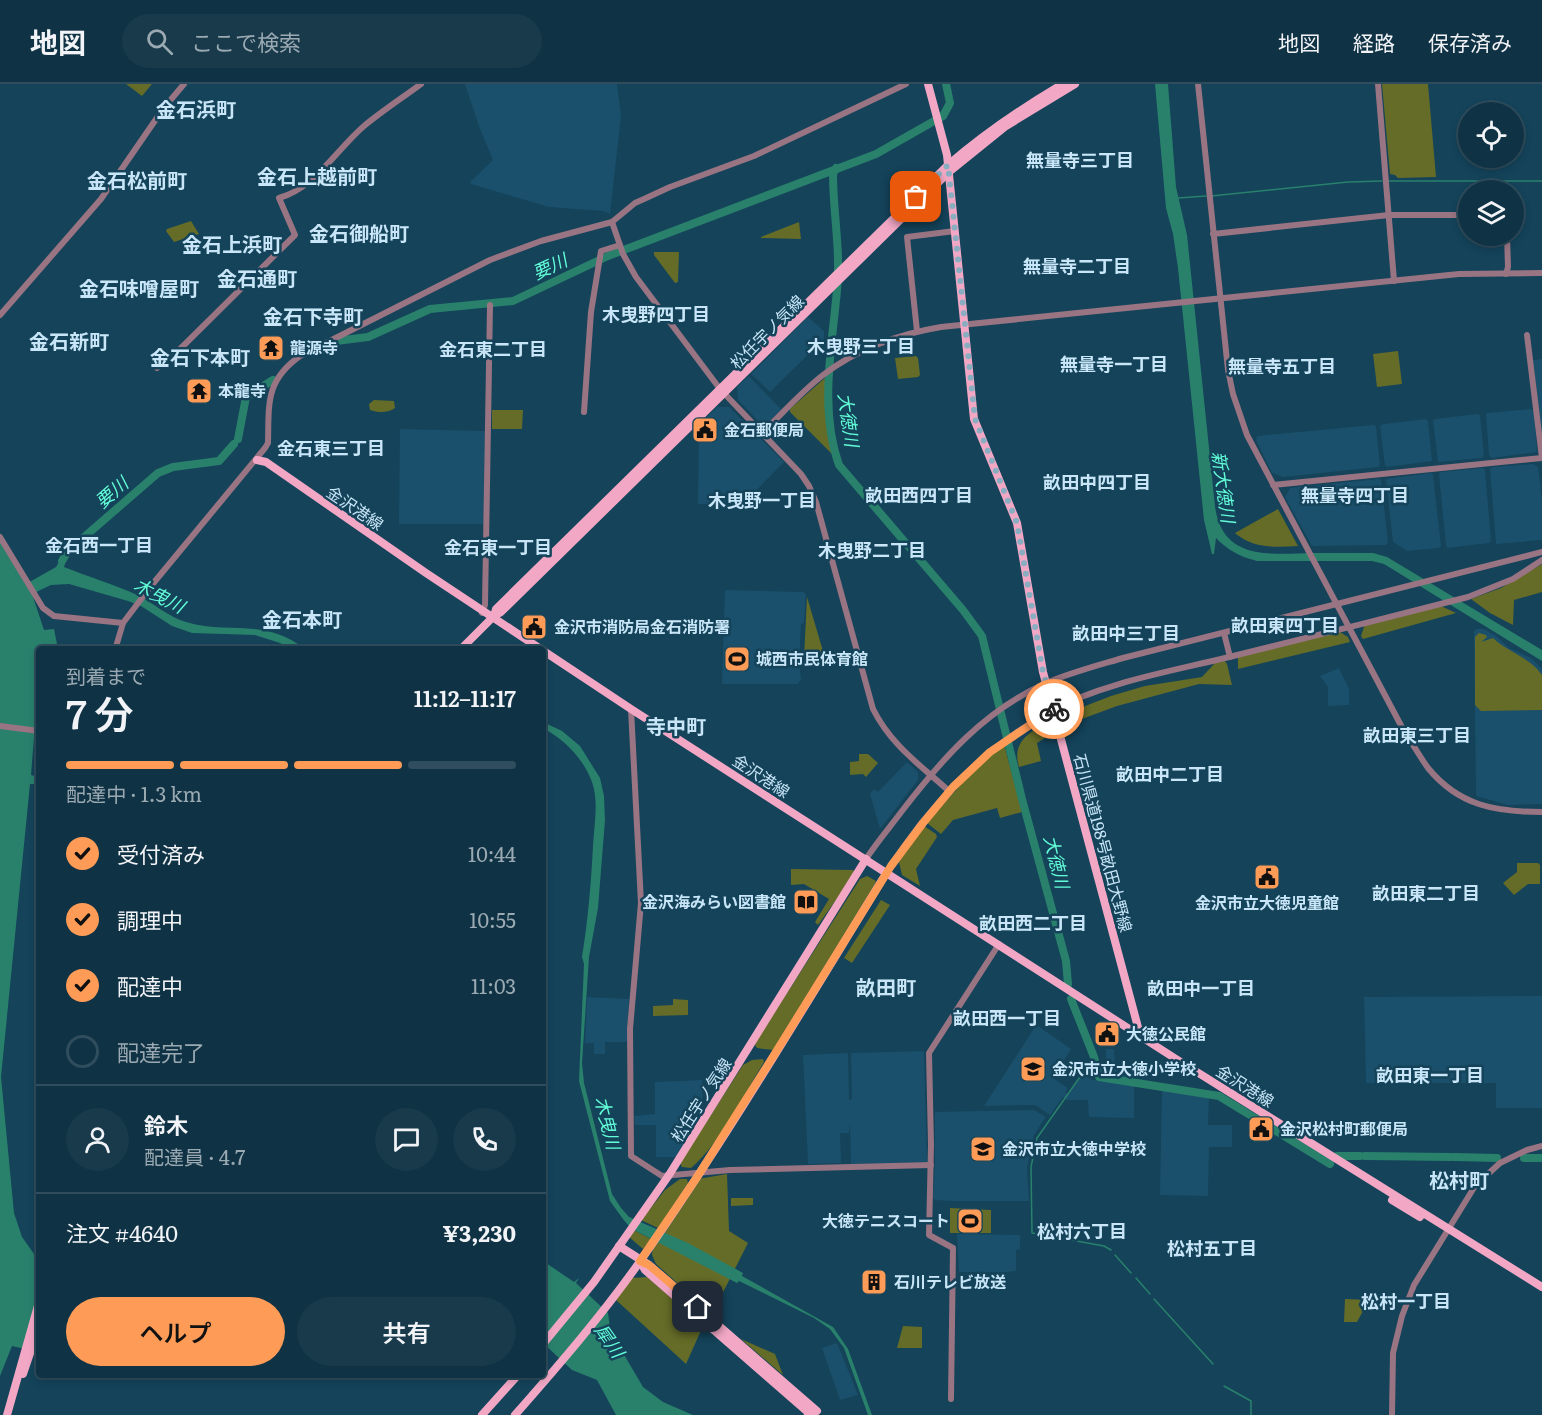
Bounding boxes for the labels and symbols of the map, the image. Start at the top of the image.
district label: 金石浜町 [156,93,236,123]
district label: 無量寺三丁目 [1026,146,1134,173]
district label: 金石上越前町 [257,160,377,190]
district label: 金石松前町 [87,164,187,194]
pin [890,171,941,222]
district label: 金石御船町 [309,217,409,247]
district label: 金石上浜町 [182,228,282,258]
water label: 要川 [527,245,573,285]
district label: 無量寺二丁目 [1023,252,1131,279]
district label: 金石通町 [217,262,297,292]
district label: 金石味噌屋町 [79,272,199,302]
street label: 松任宇ノ気線 [724,289,809,374]
district label: 金石下寺町 [263,300,363,330]
district label: 木曳野四丁目 [602,300,710,327]
district label: 金石新町 [29,325,109,355]
district label: 木曳野三丁目 [807,332,915,359]
temple icon: 龍源寺 [256,333,286,363]
place label: 龍源寺 [290,335,338,359]
district label: 金石東二丁目 [439,335,547,362]
district label: 金石下本町 [150,341,250,371]
district label: 無量寺一丁目 [1060,350,1168,377]
district label: 無量寺五丁目 [1228,352,1336,379]
temple icon: 本龍寺 [184,376,214,406]
place label: 本龍寺 [218,378,266,402]
water label: 大徳川 [832,391,867,450]
public building icon: 金石郵便局 [690,415,720,445]
place label: 金石郵便局 [724,417,804,441]
district label: 金石東三丁目 [277,434,385,461]
water label: 新大徳川 [1206,449,1243,526]
district label: 畝田中四丁目 [1043,468,1151,495]
water label: 要川 [89,469,135,514]
street label: 金沢港線 [322,479,389,535]
district label: 畝田西四丁目 [865,481,973,508]
district label: 無量寺四丁目 [1301,481,1409,508]
district label: 木曳野一丁目 [708,486,816,513]
district label: 金石西一丁目 [45,531,153,558]
district label: 金石東一丁目 [444,533,552,560]
district label: 木曳野二丁目 [818,536,926,563]
water label: 木曳川 [129,570,192,620]
district label: 金石本町 [262,603,342,633]
district label: 畝田東四丁目 [1231,611,1339,638]
public building icon: 金沢市消防局金石消防署 [519,612,549,642]
place label: 金沢市消防局金石消防署 [554,614,730,638]
district label: 畝田中三丁目 [1072,619,1180,646]
sports icon: 城西市民体育館 [722,644,752,674]
place label: 城西市民体育館 [756,646,868,670]
courier [1024,679,1084,739]
district label: 寺中町 [646,710,706,740]
district label: 畝田東三丁目 [1363,721,1471,748]
street label: 金沢港線 [728,748,795,803]
street label: 石川県道198号畝田大野線 [1069,751,1139,935]
district label: 畝田中二丁目 [1116,760,1224,787]
water label: 大徳川 [1038,832,1078,893]
public building icon: 金沢市立大徳児童館 [1252,862,1282,892]
district label: 畝田東二丁目 [1372,879,1480,906]
library icon: 金沢海みらい図書館 [791,887,821,917]
place label: 金沢海みらい図書館 [642,889,786,913]
place label: 金沢市立大徳児童館 [1195,890,1339,914]
district label: 畝田西二丁目 [979,909,1087,936]
district label: 畝田町 [856,971,916,1001]
district label: 畝田中一丁目 [1147,974,1255,1001]
district label: 畝田西一丁目 [953,1004,1061,1031]
public building icon: 大徳公民館 [1092,1019,1122,1049]
place label: 大徳公民館 [1126,1021,1206,1045]
street label: 松任宇ノ気線 [664,1053,736,1146]
school or university icon: 金沢市立大徳小学校 [1018,1054,1048,1084]
place label: 金沢市立大徳小学校 [1052,1056,1196,1080]
street label: 金沢港線 [1212,1058,1279,1112]
district label: 畝田東一丁目 [1376,1061,1484,1088]
water label: 木曳川 [589,1093,629,1154]
public building icon: 金沢松村町郵便局 [1246,1114,1276,1144]
place label: 金沢松村町郵便局 [1280,1116,1408,1140]
school or university icon: 金沢市立大徳中学校 [968,1134,998,1164]
place label: 金沢市立大徳中学校 [1002,1136,1146,1160]
district label: 松村町 [1429,1164,1489,1194]
sports icon: 大徳テニスコート [955,1206,985,1236]
place label: 大徳テニスコート [822,1208,950,1232]
district label: 松村六丁目 [1037,1217,1127,1244]
district label: 松村五丁目 [1167,1234,1257,1261]
building icon: 石川テレビ放送 [859,1267,889,1297]
place label: 石川テレビ放送 [894,1269,1006,1293]
pin [672,1281,723,1332]
district label: 松村一丁目 [1361,1287,1451,1314]
water label: 犀川 [589,1318,633,1364]

